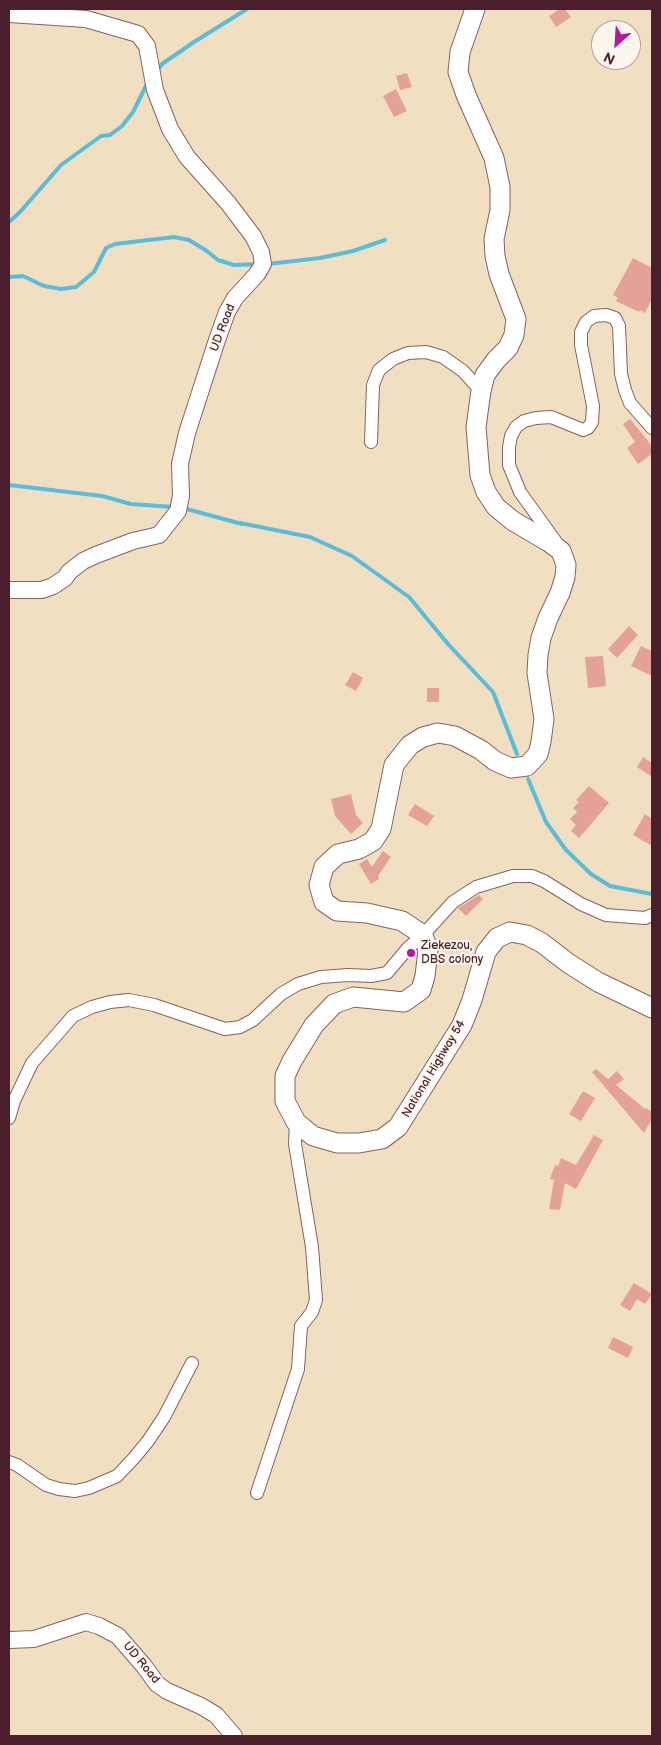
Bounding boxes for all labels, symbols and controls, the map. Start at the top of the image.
north arrow [591,20,641,70]
text: N [601,48,618,68]
street label: UD Road [207,302,239,354]
place label: Ziekezou, DBS colony [421,939,483,967]
marker: Ziekezou, DBS colony [405,947,417,959]
street label: National Highway 54 [399,1018,469,1120]
street label: UD Road [119,1639,163,1687]

